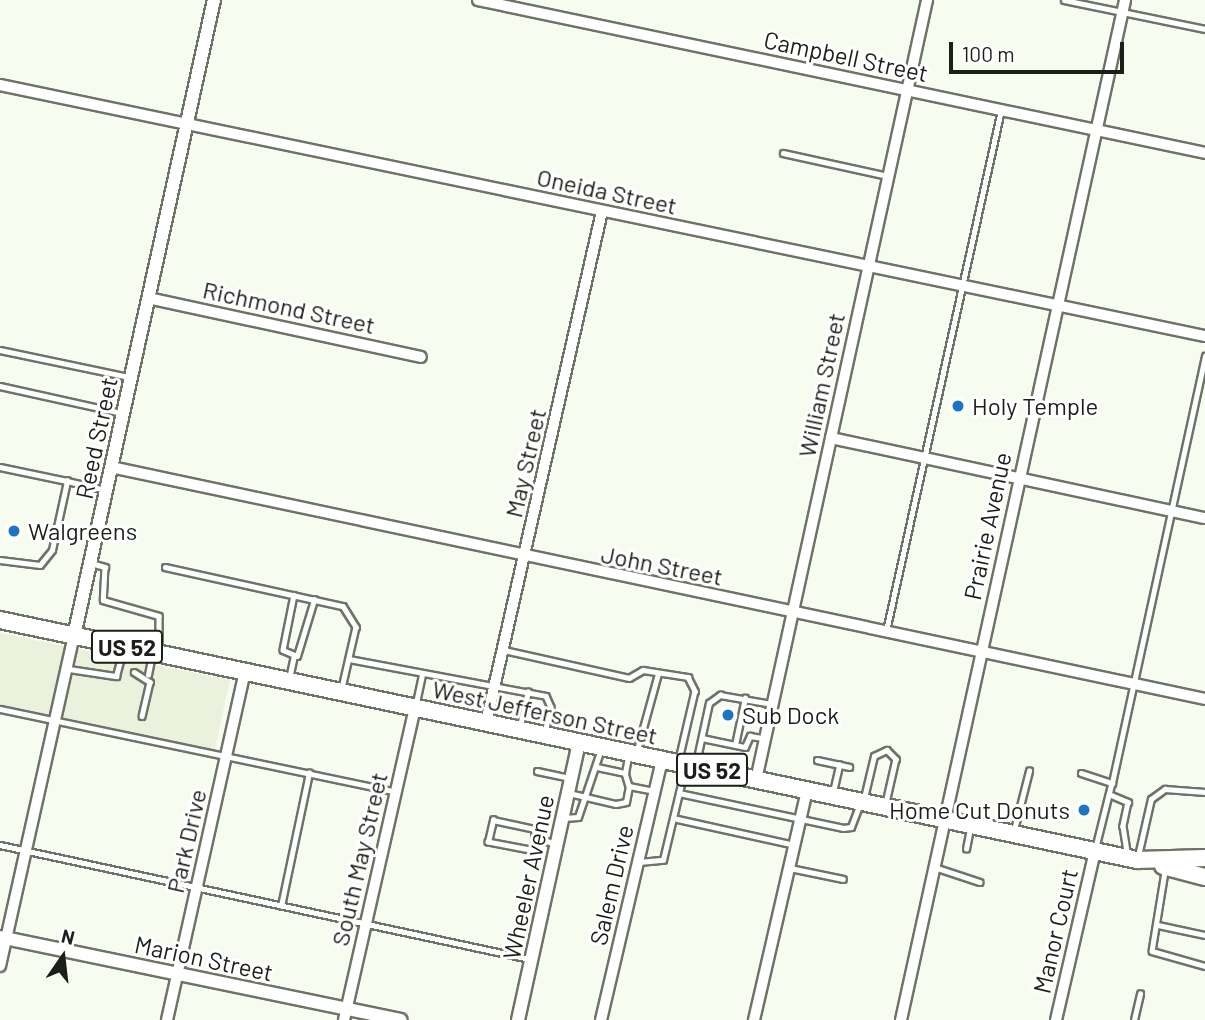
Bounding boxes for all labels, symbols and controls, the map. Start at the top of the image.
street label: Campbell Street [761,25,931,87]
scale bar [953,28,1128,72]
text: 100 m [962,41,1015,66]
street label: Oneida Street [534,162,680,220]
street label: Richmond Street [200,275,378,339]
street label: William Street [792,310,850,460]
street label: Reed Street [69,375,123,501]
place label: Holy Temple [972,392,1098,420]
marker: Holy Temple [950,398,966,414]
street label: May Street [499,406,551,520]
street label: Prairie Avenue [957,450,1017,602]
place label: Walgreens [28,517,137,545]
marker: Walgreens [6,523,22,539]
street label: John Street [599,539,725,591]
road number: US 52 [90,628,164,666]
street label: West Jefferson Street [430,674,660,750]
place label: Sub Dock [742,701,839,729]
marker: Sub Dock [720,707,736,723]
road number: US 52 [675,750,749,790]
street label: South May Street [325,769,393,949]
street label: Park Drive [160,786,212,896]
street label: Wheeler Avenue [496,792,560,962]
place label: Home Cut Donuts [889,796,1070,824]
marker: Home Cut Donuts [1076,802,1092,818]
street label: Salem Drive [583,822,639,948]
street label: Manor Court [1027,866,1083,996]
north arrow [28,922,98,992]
text: N [59,923,77,949]
street label: Marion Street [132,929,276,987]

